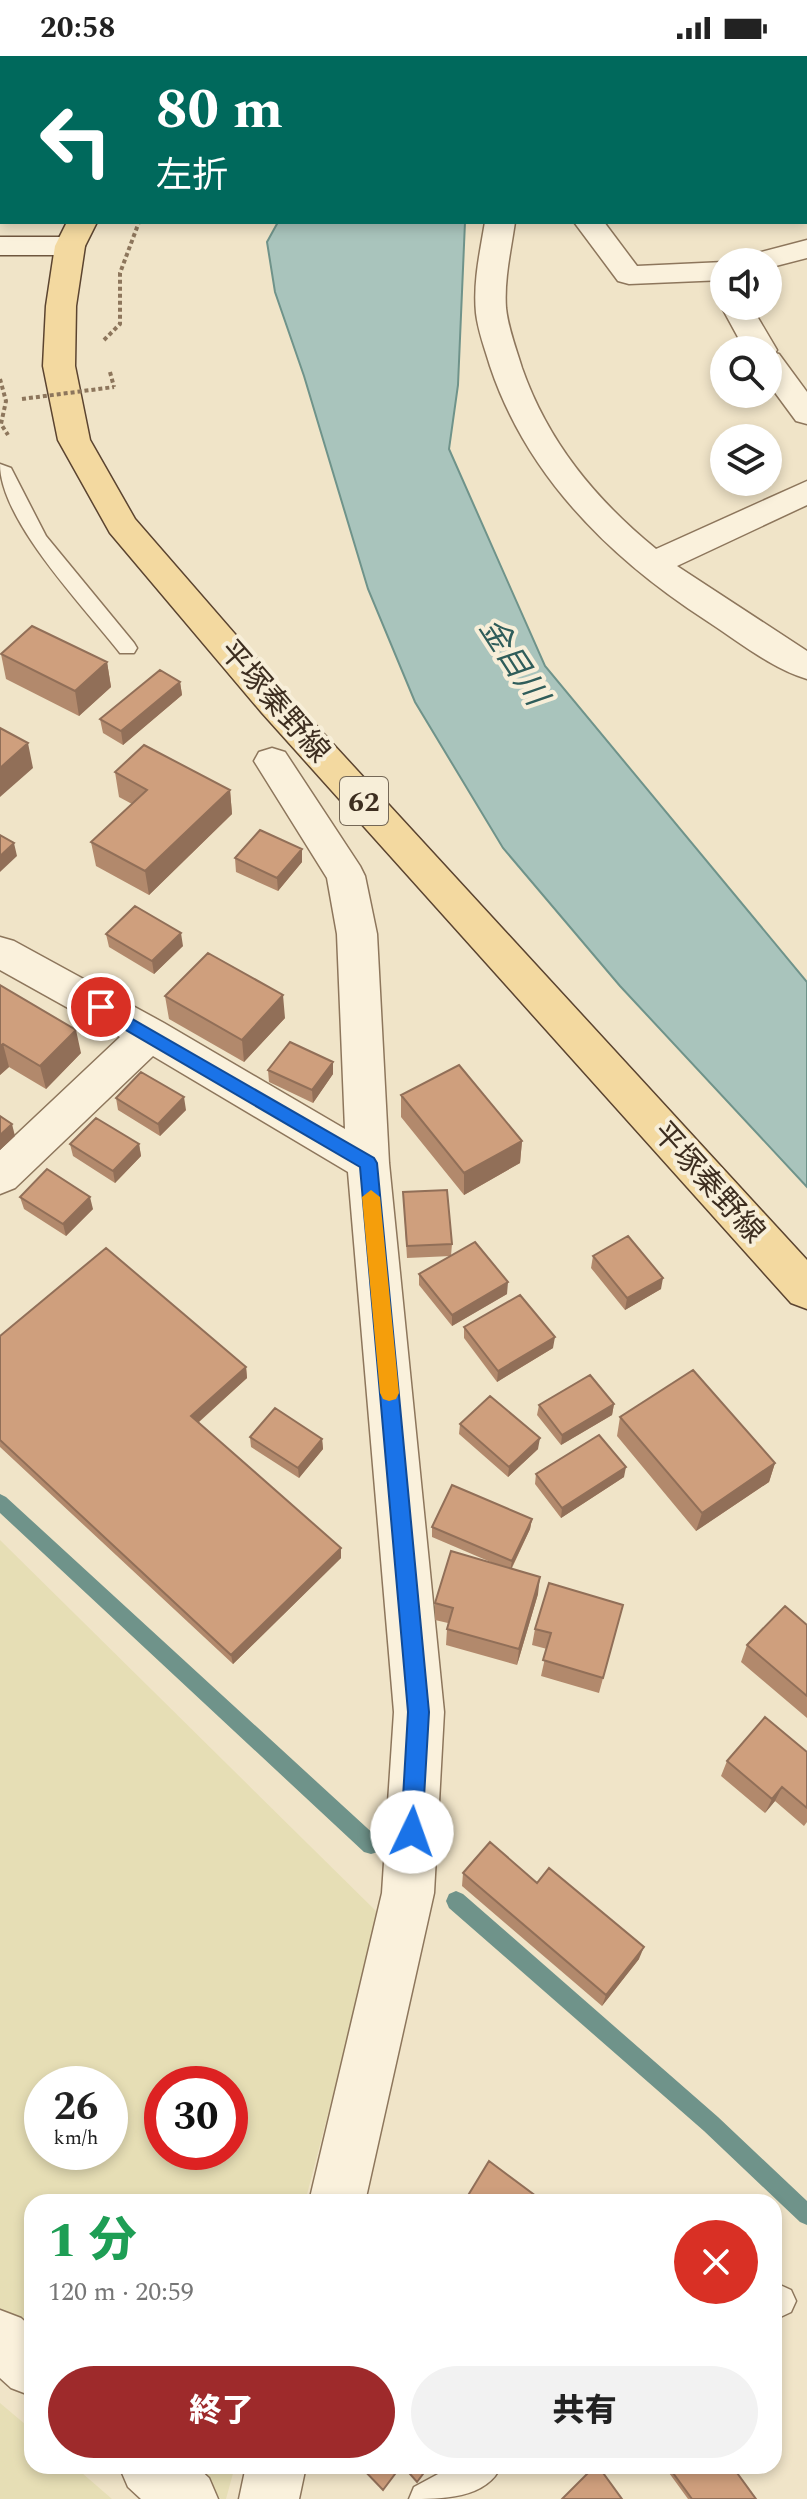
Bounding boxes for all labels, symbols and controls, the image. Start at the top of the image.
text: 20:58 [40,5,115,51]
text: 80 m [156,68,283,153]
icon: left [24,88,128,192]
text: 左折 [156,149,228,204]
map controls [710,248,782,496]
button: sound [710,248,782,320]
button: search [710,336,782,408]
button: layers [710,424,782,496]
water label: 金目川 [466,608,561,718]
street label: 平塚秦野線 [208,630,341,773]
road number: 62 [340,777,388,825]
pin [67,973,135,1041]
icon: arrive [79,985,123,1029]
street label: 平塚秦野線 [641,1112,776,1254]
position arrow [370,1790,454,1874]
speed limit sign: 30 [144,2066,248,2170]
text: 26 [54,2077,98,2138]
text: km/h [54,2123,99,2153]
text: 1 分 [48,2205,137,2278]
button: close [674,2220,758,2304]
text: 120 m · 20:59 [48,2272,194,2312]
button: 終了 [48,2366,395,2458]
button: 共有 [411,2366,758,2458]

